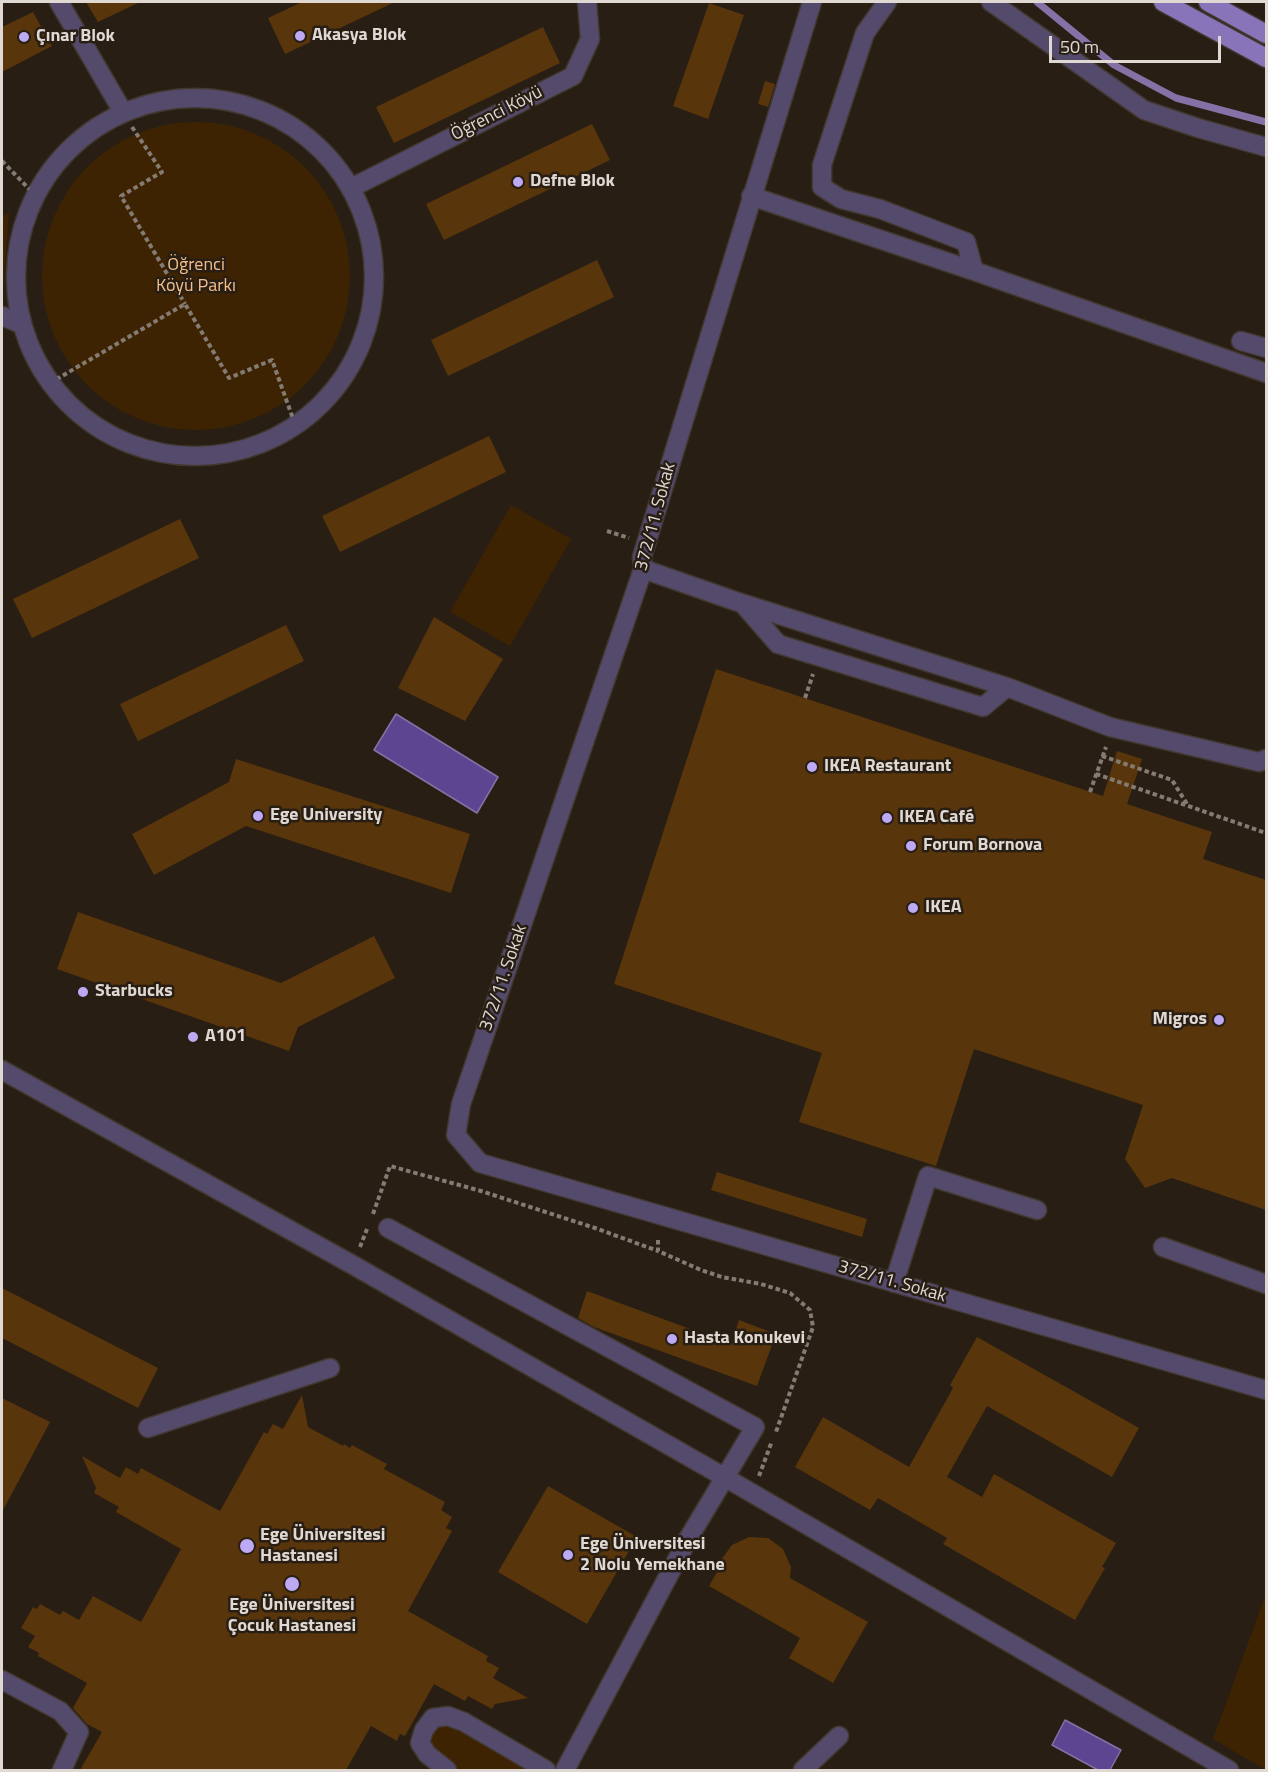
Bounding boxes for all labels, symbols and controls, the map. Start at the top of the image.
scale bar [1052,24,1224,62]
place label: Akasya Blok [312,25,406,47]
place label: Çınar Blok [36,26,115,48]
marker: Akasya Blok [293,29,307,43]
marker: Çınar Blok [17,30,31,44]
text: 50 m [1060,33,1099,60]
street label: Öğrenci Köyü [448,82,546,146]
place label: Defne Blok [530,171,615,193]
marker: Defne Blok [511,175,525,189]
park label: Öğrenci Köyü Parkı [156,255,236,298]
street label: 372/11. Sokak [631,461,681,573]
place label: IKEA Restaurant [824,756,951,778]
marker: IKEA Restaurant [805,760,819,774]
place label: Ege University [270,805,382,827]
place label: IKEA Café [899,807,974,829]
marker: Ege University [251,809,265,823]
marker: IKEA Café [880,811,894,825]
place label: Forum Bornova [923,835,1042,857]
marker: Forum Bornova [904,839,918,853]
place label: IKEA [925,897,962,919]
marker: IKEA [906,901,920,915]
street label: 372/11. Sokak [476,922,532,1034]
place label: Starbucks [95,981,173,1003]
marker: Starbucks [76,985,90,999]
place label: Migros [1153,1009,1207,1031]
marker: Migros [1212,1013,1226,1027]
place label: A101 [205,1026,246,1048]
marker: A101 [186,1030,200,1044]
street label: 372/11. Sokak [836,1256,948,1308]
place label: Hasta Konukevi [684,1328,805,1350]
marker: Hasta Konukevi [665,1332,679,1346]
place label: Ege Üniversitesi Hastanesi [260,1525,386,1568]
place label: Ege Üniversitesi 2 Nolu Yemekhane [580,1534,725,1576]
marker: Ege Üniversitesi Hastanesi [238,1537,256,1555]
marker: Ege Üniversitesi 2 Nolu Yemekhane [561,1548,575,1562]
marker: Ege Üniversitesi Çocuk Hastanesi [283,1575,301,1593]
place label: Ege Üniversitesi Çocuk Hastanesi [228,1595,356,1638]

